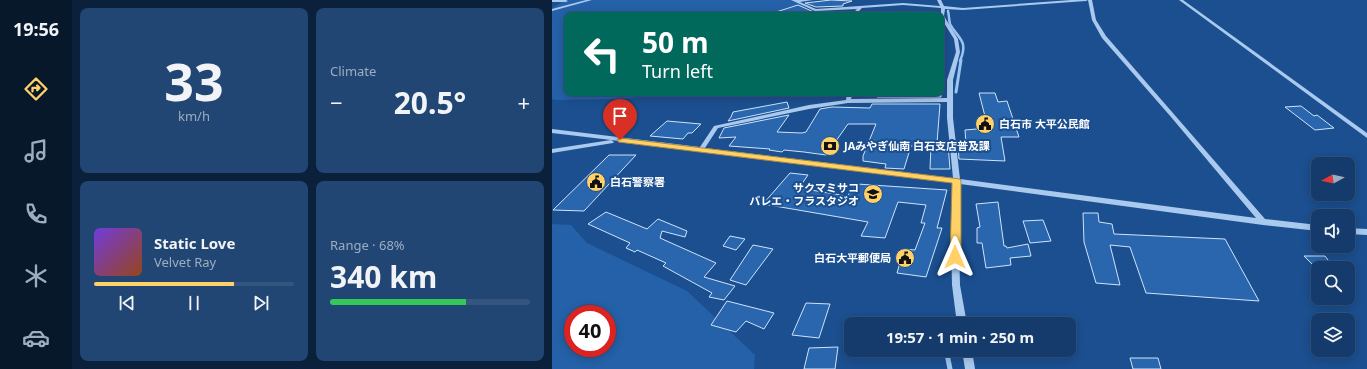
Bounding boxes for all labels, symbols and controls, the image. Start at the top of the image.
text: 19:56 [13,17,59,41]
text: 50 m [642,23,709,61]
icon: left [576,28,628,80]
text: 33 [164,45,224,116]
text: Turn left [642,59,713,83]
text: Climate [330,62,376,80]
icon: directions [22,75,50,103]
text: 20.5° [394,82,466,123]
text: − [330,87,343,117]
text: + [517,87,530,117]
pin [603,99,637,140]
icon: arrive [609,105,631,127]
text: km/h [178,107,210,125]
public building icon: 白石市 大平公民館 [974,113,996,135]
place label: 白石市 大平公民館 [999,116,1090,131]
bank icon: JAみやぎ仙南 白石支店普及課 [819,135,841,157]
icon: music [22,137,50,165]
place label: JAみやぎ仙南 白石支店普及課 [843,138,990,153]
north arrow [1311,157,1355,201]
map controls [1311,157,1355,357]
public building icon: 白石警察署 [585,171,607,193]
place label: 白石警察署 [610,174,665,189]
place label: サクマミサコ バレエ・フラスタジオ [749,180,859,208]
school or university icon: サクマミサコ バレエ・フラスタジオ [862,183,884,205]
icon: phone [22,200,50,228]
button: sound [1311,209,1355,253]
text: Static Love [154,233,235,253]
text: Range · 68% [330,236,405,254]
position arrow [934,236,976,278]
public building icon: 白石大平郵便局 [894,247,916,269]
place label: 白石大平郵便局 [814,250,891,265]
text: Velvet Ray [154,253,216,271]
text: 340 km [330,256,437,297]
button: search [1311,261,1355,305]
icon: climate [22,262,50,290]
icon: previous [116,292,138,314]
icon: pause [183,292,205,314]
icon: next [250,292,272,314]
speed limit sign: 40 [564,305,616,357]
button: layers [1311,313,1355,357]
icon: car [22,324,50,352]
text: 19:57 · 1 min · 250 m [886,327,1034,347]

